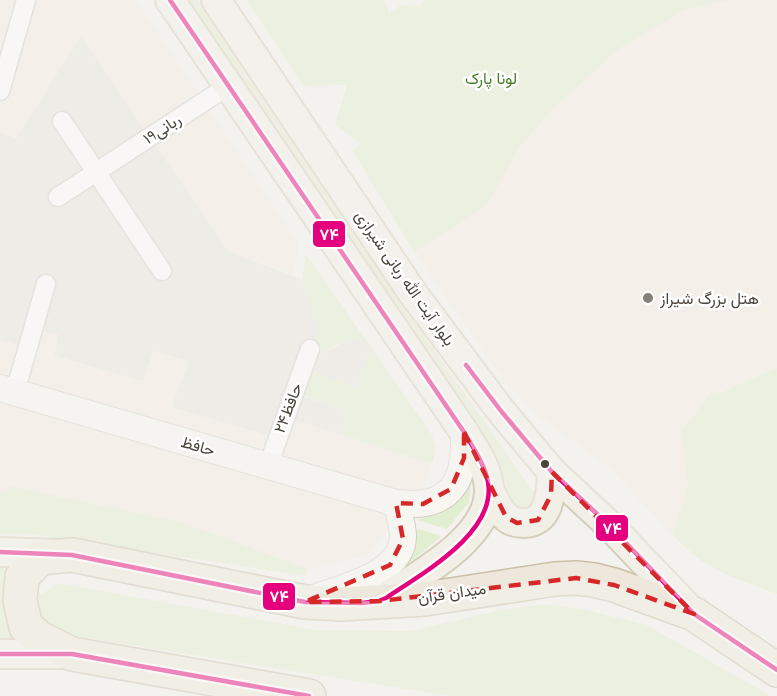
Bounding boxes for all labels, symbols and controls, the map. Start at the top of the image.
park label: لونا پارک [465,70,517,90]
street label: ربانی۱۹ [140,111,185,149]
street label: بلوار آیت الله ربانی شیرازی [350,207,459,350]
line badge: ۷۴ [312,220,346,248]
text: ۷۴ [319,226,339,243]
place label: هتل بزرگ شیراز [659,290,759,309]
marker: هتل بزرگ شیراز [641,291,655,305]
street label: حافظ۲۴ [271,380,305,435]
street label: حافظ [179,433,217,459]
unlabelled marker [539,458,551,470]
line badge: ۷۴ [595,514,629,542]
text: ۷۴ [602,520,622,537]
street label: میدان قرآن [417,580,488,608]
line badge: ۷۴ [262,582,296,611]
text: ۷۴ [269,588,289,605]

